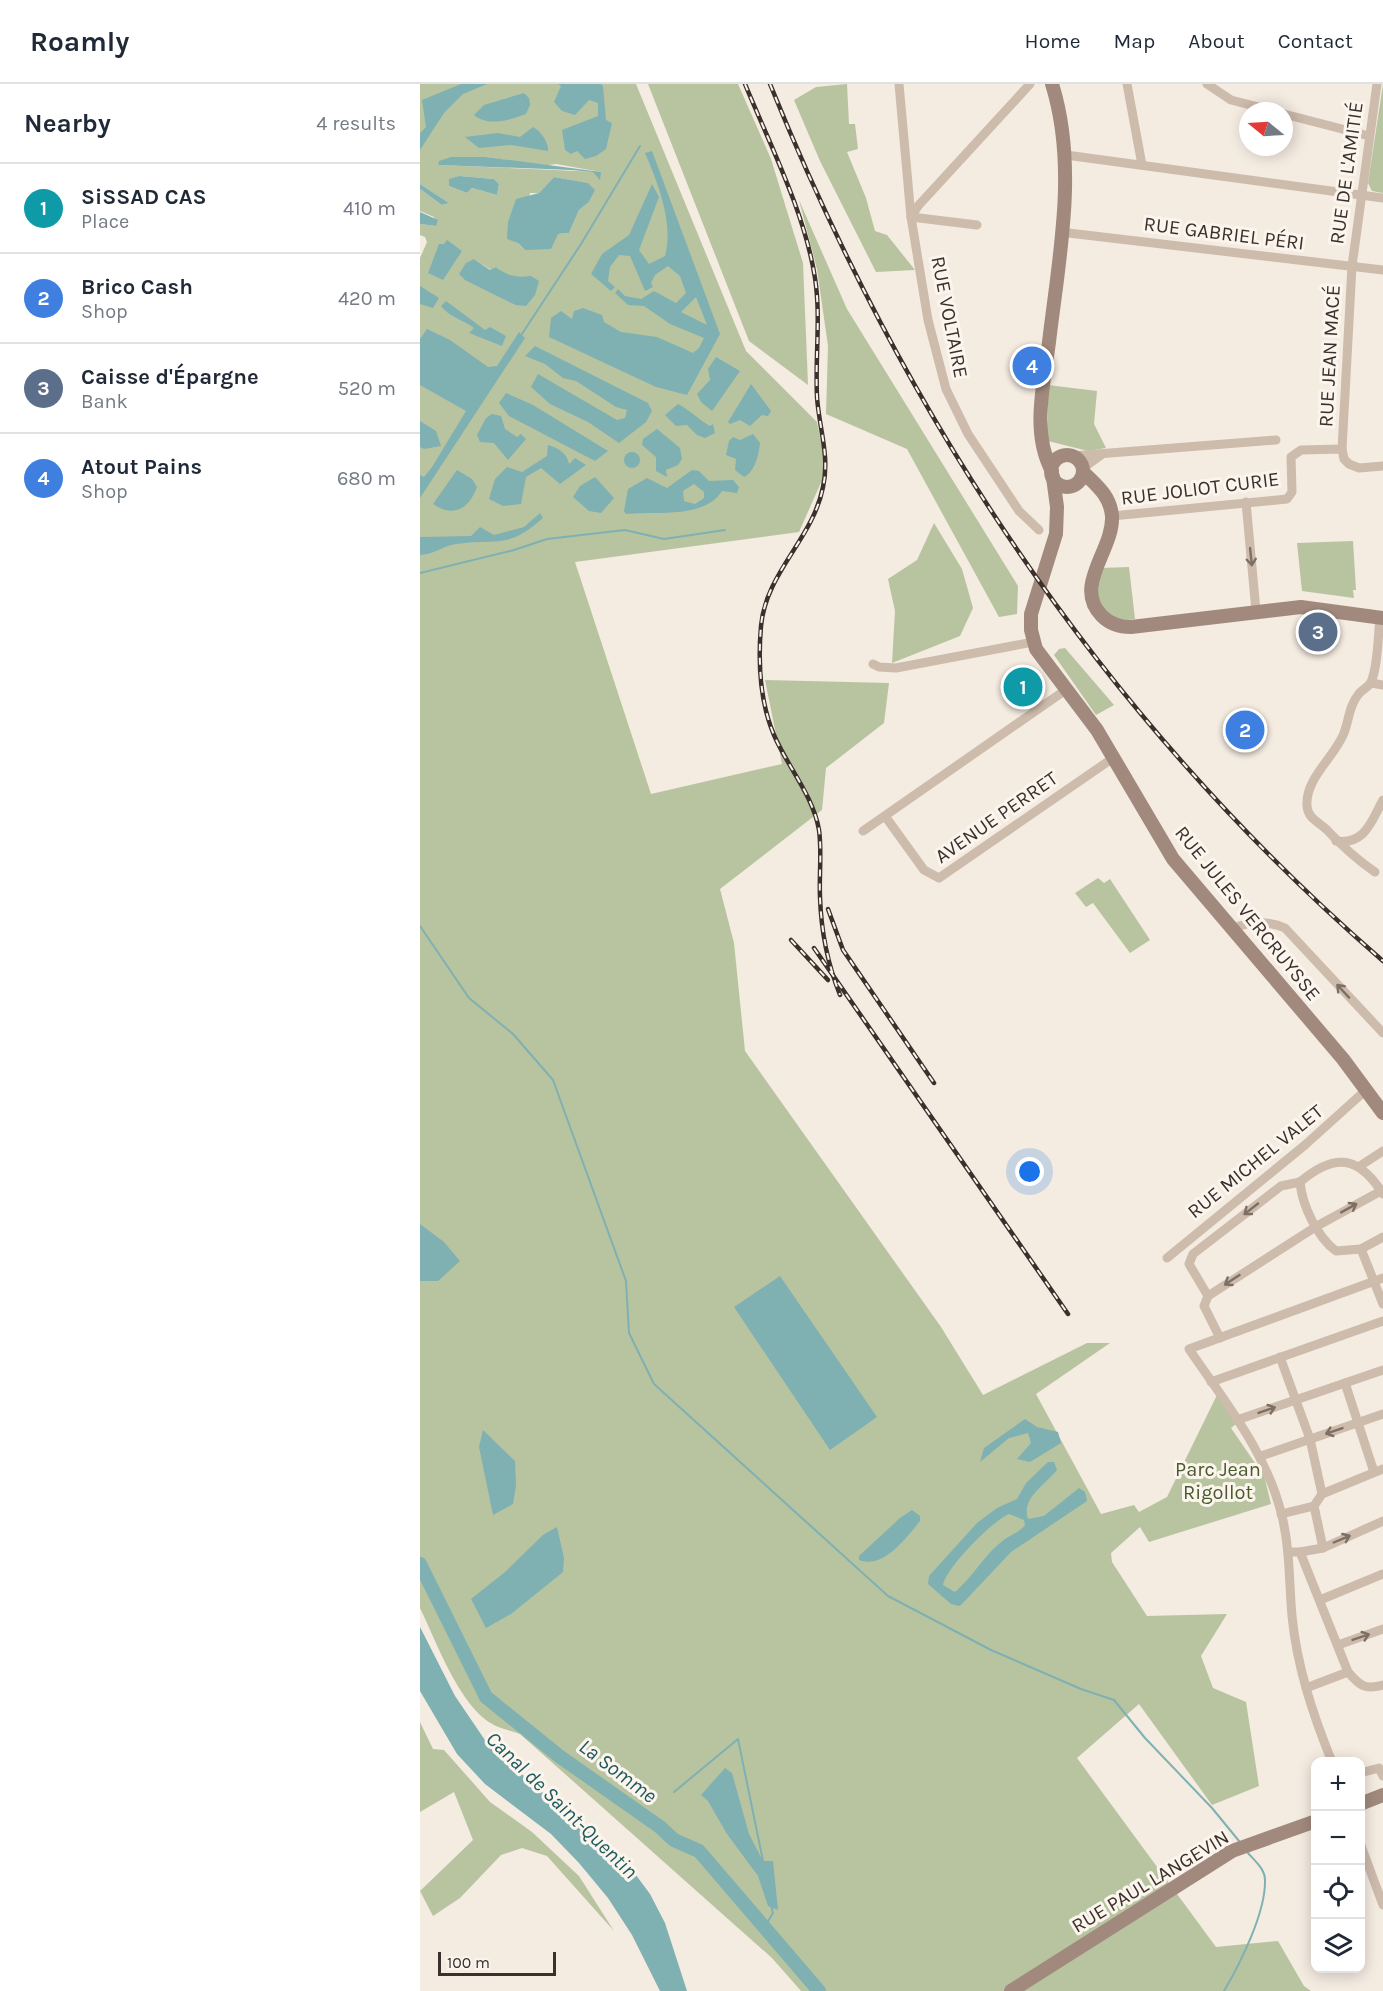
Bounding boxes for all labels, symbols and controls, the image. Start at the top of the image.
text: Roamly [30,25,129,58]
text: Home [1025,29,1081,53]
text: Map [1114,29,1155,53]
text: About [1188,29,1245,53]
text: Contact [1278,29,1353,53]
street label: RUE DE L'AMITIÉ [1324,100,1368,246]
north arrow [1239,102,1293,156]
text: Nearby [24,108,111,139]
text: 4 results [316,112,396,135]
text: SiSSAD CAS [81,184,206,210]
text: 1 [40,197,47,220]
text: 410 m [343,197,396,220]
text: Place [81,210,129,233]
street label: RUE GABRIEL PÉRI [1142,211,1306,255]
street label: RUE VOLTAIRE [926,254,973,380]
text: Brico Cash [81,274,193,300]
street label: RUE JEAN MACÉ [1313,284,1345,428]
text: 2 [37,287,50,310]
text: 420 m [338,287,396,310]
text: Shop [81,300,128,323]
pin: 4 [1012,344,1052,388]
text: Caisse d'Épargne [81,364,259,390]
text: 3 [37,377,50,400]
text: 520 m [338,377,396,400]
text: Bank [81,390,128,413]
text: Atout Pains [81,454,202,480]
text: 4 [38,467,49,490]
text: 680 m [337,467,396,490]
street label: RUE JOLIOT CURIE [1120,467,1281,510]
text: Shop [81,480,128,503]
one-way arrow [1246,546,1257,566]
pin: 3 [1298,610,1338,654]
pin: 1 [1004,664,1042,710]
pin: 2 [1226,708,1264,752]
street label: AVENUE PERRET [931,767,1062,868]
street label: RUE JULES VERCRUYSSE [1170,821,1325,1005]
one-way arrow [1336,983,1350,998]
street label: RUE MICHEL VALET [1183,1100,1328,1223]
your location [1015,1157,1044,1186]
one-way arrow [1340,1202,1357,1214]
one-way arrow [1243,1203,1259,1216]
one-way arrow [1224,1275,1241,1287]
one-way arrow [1257,1404,1276,1415]
one-way arrow [1325,1426,1344,1437]
park label: Parc Jean Rigollot [1175,1458,1261,1504]
one-way arrow [1333,1533,1351,1544]
one-way arrow [1351,1631,1369,1642]
water label: Canal de Saint-Quentin [481,1726,643,1884]
water label: La Somme [575,1734,662,1808]
map controls [1311,1757,1365,1973]
button: + [1311,1757,1365,1811]
button: − [1311,1811,1365,1865]
street label: RUE PAUL LANGEVIN [1067,1825,1233,1937]
button: locate [1311,1865,1365,1919]
button: layers [1311,1919,1365,1973]
scale bar [438,1949,556,1976]
text: 100 m [447,1953,490,1972]

